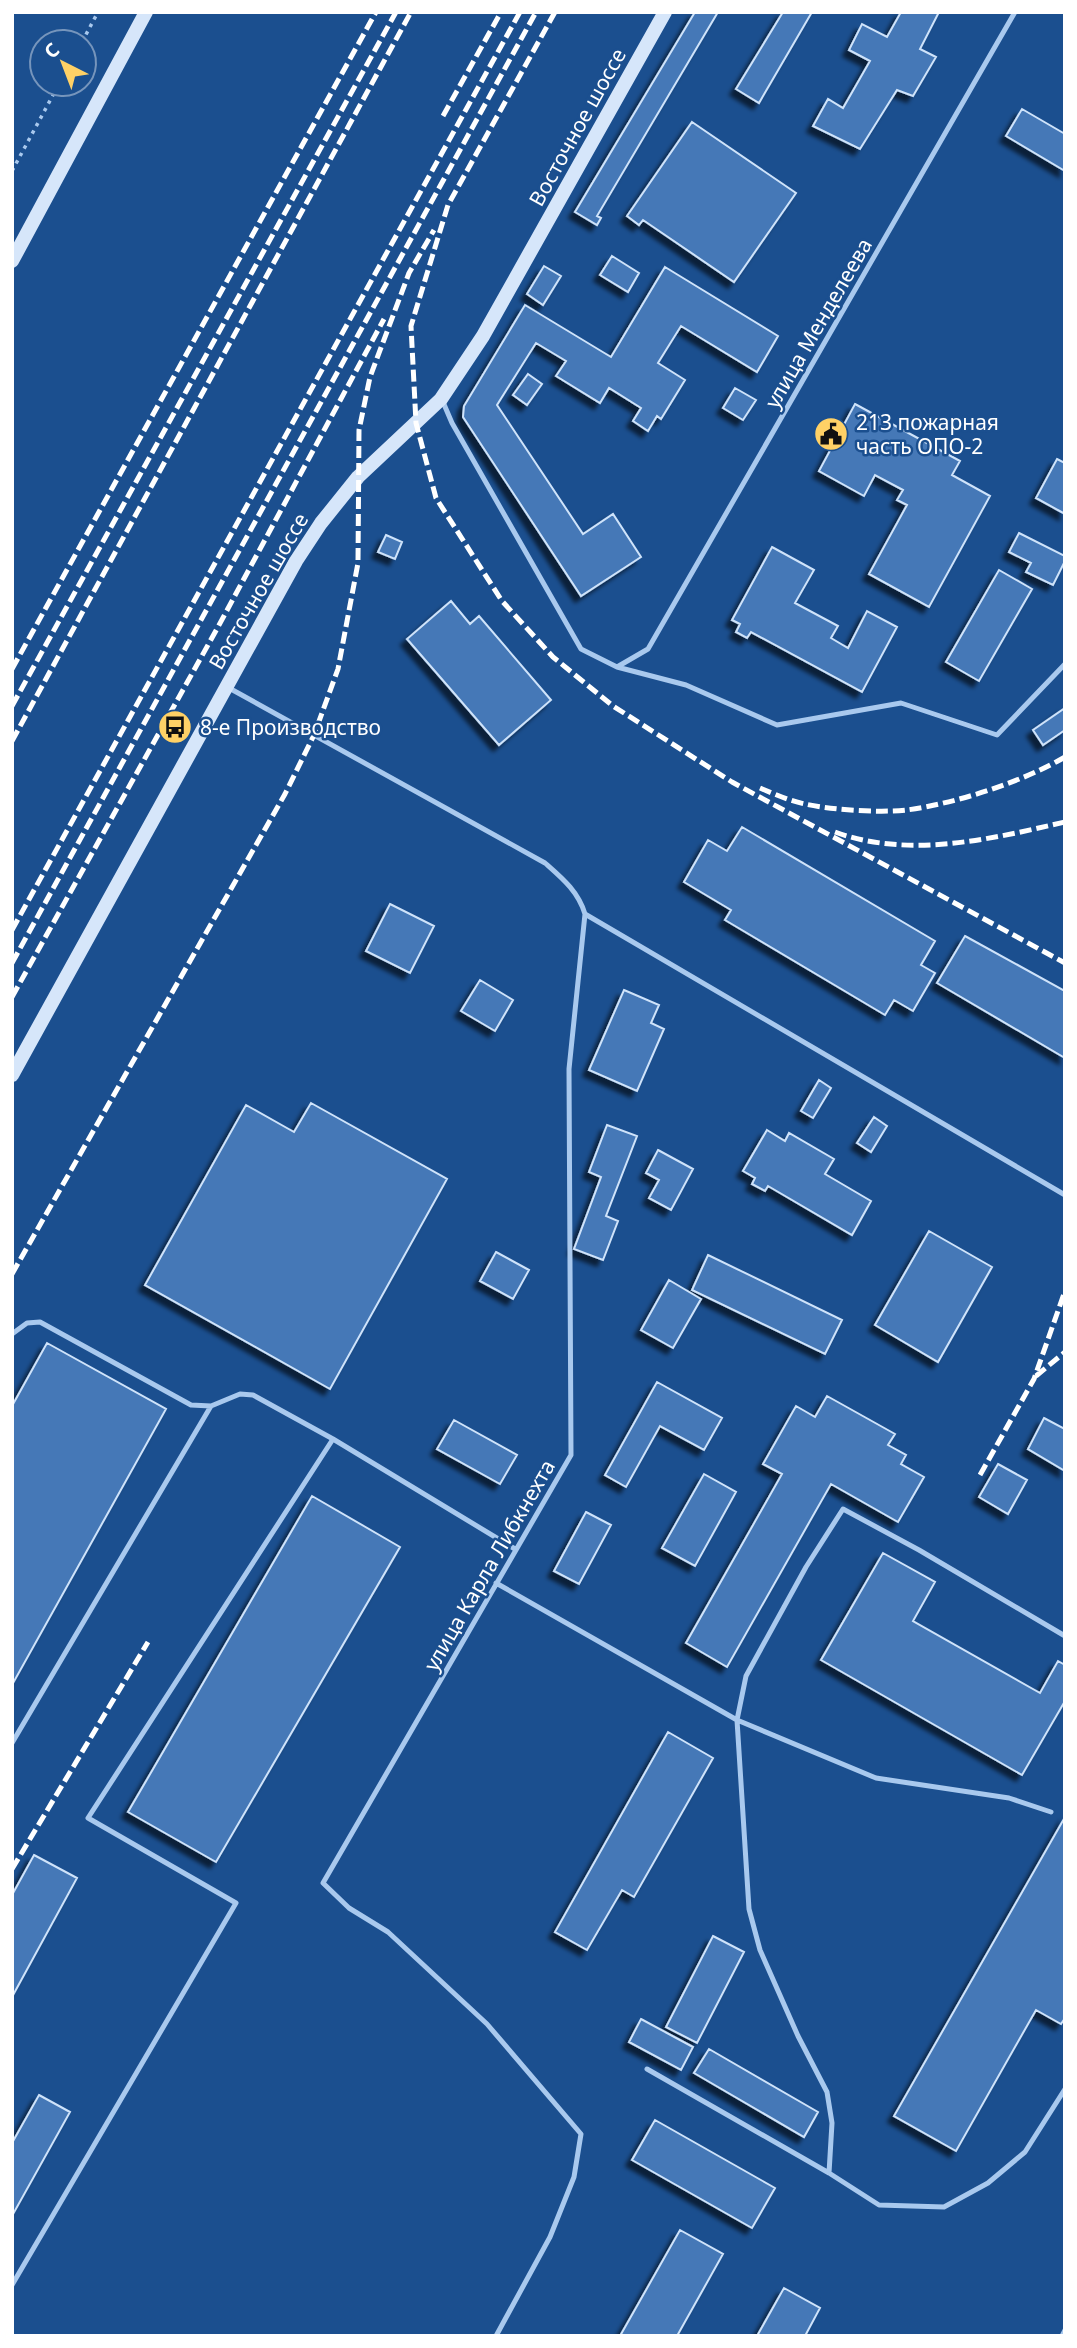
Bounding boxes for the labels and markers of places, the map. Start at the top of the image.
place label: 213 пожарная часть ОПО-2 [856,408,999,460]
public building icon: 213 пожарная часть ОПО-2 [812,415,850,453]
bus stop icon: 8-е Производство [156,708,194,746]
place label: 8-е Производство [200,713,381,741]

